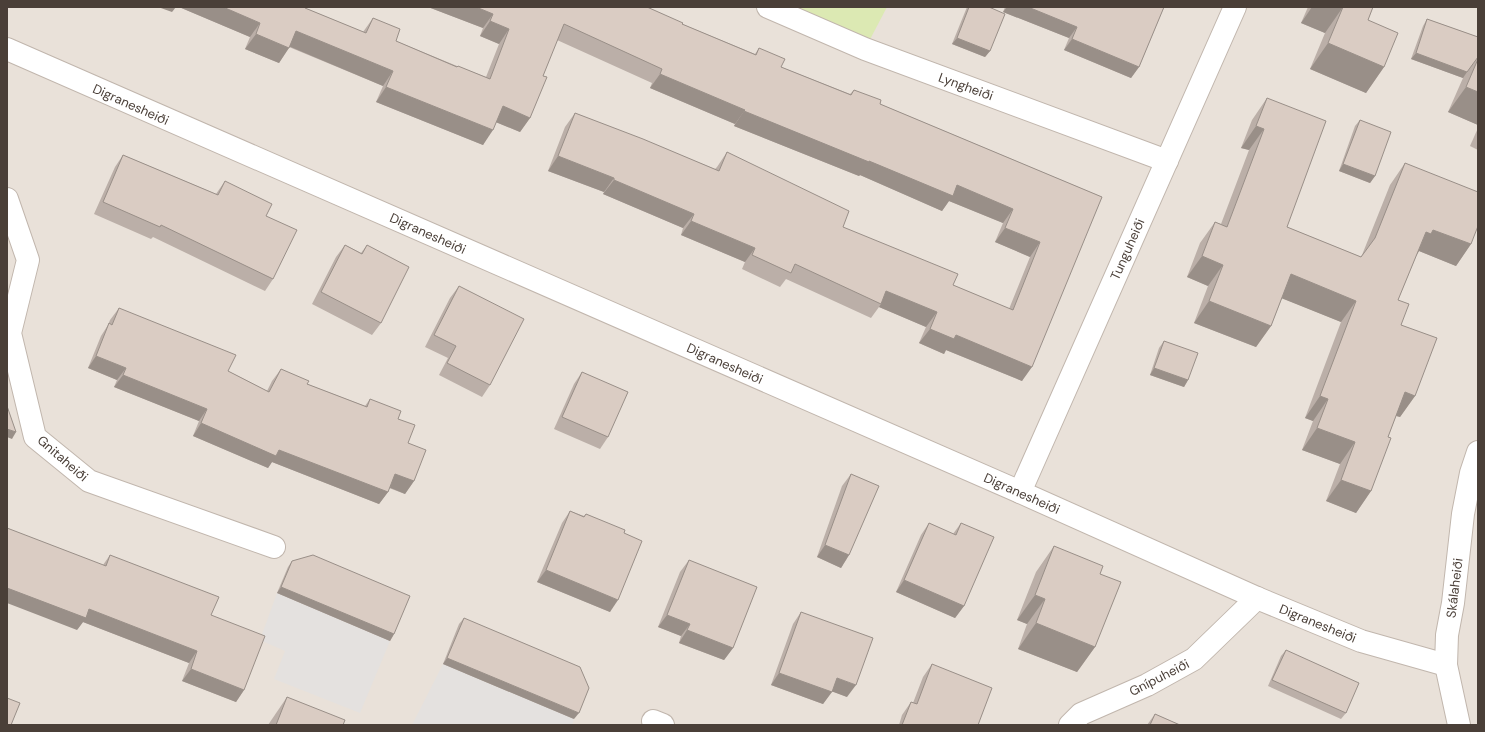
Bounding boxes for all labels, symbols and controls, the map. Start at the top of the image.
street label: Lyngheiði [936,69,996,104]
street label: Digranesheiði [90,80,172,129]
street label: Digranesheiði [387,209,469,258]
street label: Tunguheiði [1106,216,1149,283]
street label: Digranesheiði [684,339,766,388]
street label: Gnitaheiði [34,432,92,485]
street label: Digranesheiði [981,469,1063,518]
street label: Skálaheiði [1442,557,1467,619]
street label: Digranesheiði [1277,600,1359,647]
street label: Gnípuheiði [1126,655,1192,700]

